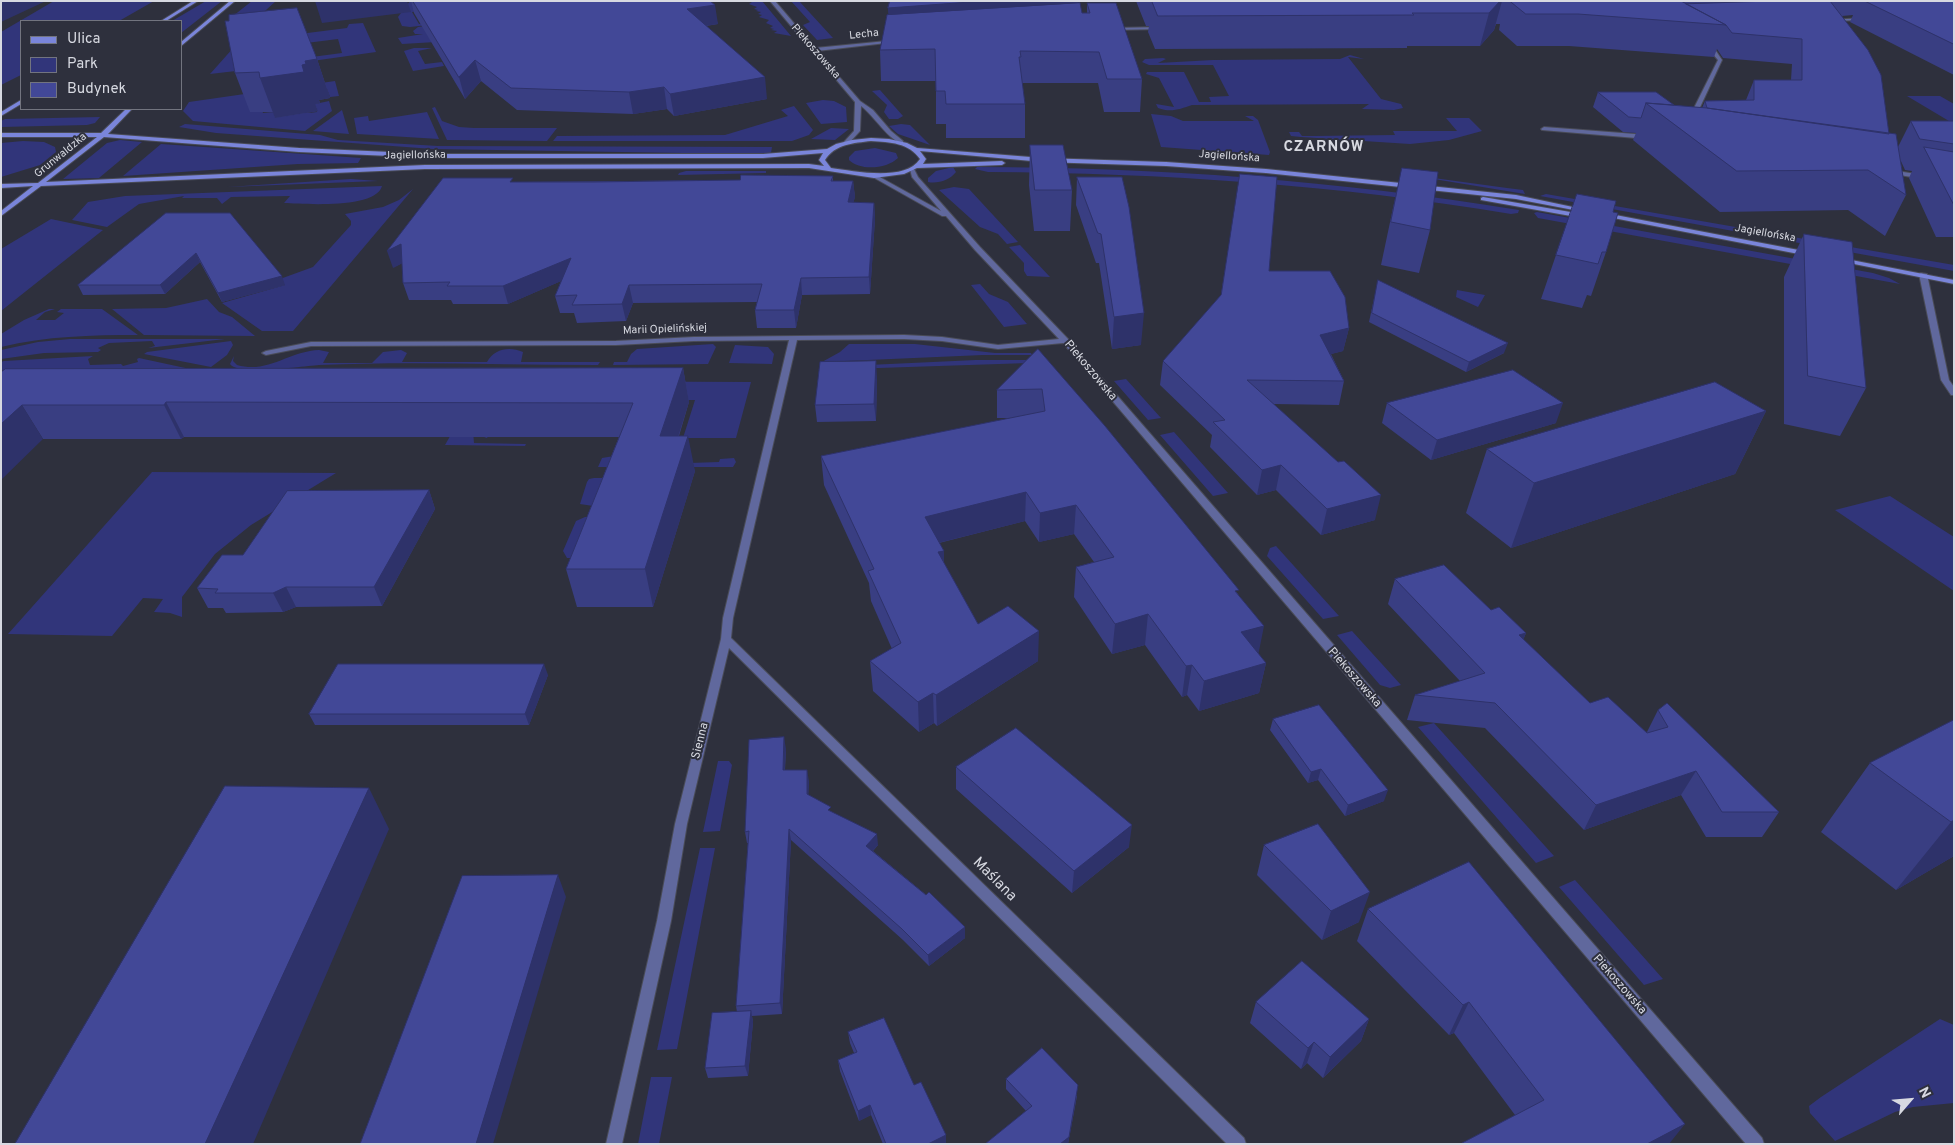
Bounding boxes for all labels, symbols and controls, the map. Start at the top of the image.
legend [20,20,182,110]
street label: Piekoszowska [788,22,842,82]
street label: Lecha [848,27,880,43]
text: Ulica [67,30,100,49]
text: Park [67,55,98,74]
text: Budynek [67,80,126,99]
street label: Grunwaldzka [32,131,90,181]
district label: CZARNÓW [1283,139,1365,157]
street label: Jagiellońska [1198,148,1260,166]
street label: Jagiellońska [384,149,446,163]
street label: Jagiellońska [1734,222,1796,246]
street label: Marii Opielińskiej [623,322,707,338]
street label: Piekoszowska [1061,338,1119,404]
street label: Piekoszowska [1324,645,1384,711]
street label: Sienna [690,721,712,761]
street label: Maślana [968,854,1020,906]
street label: Piekoszowska [1589,952,1649,1018]
north arrow [1885,1075,1935,1125]
text: N [1914,1085,1934,1101]

